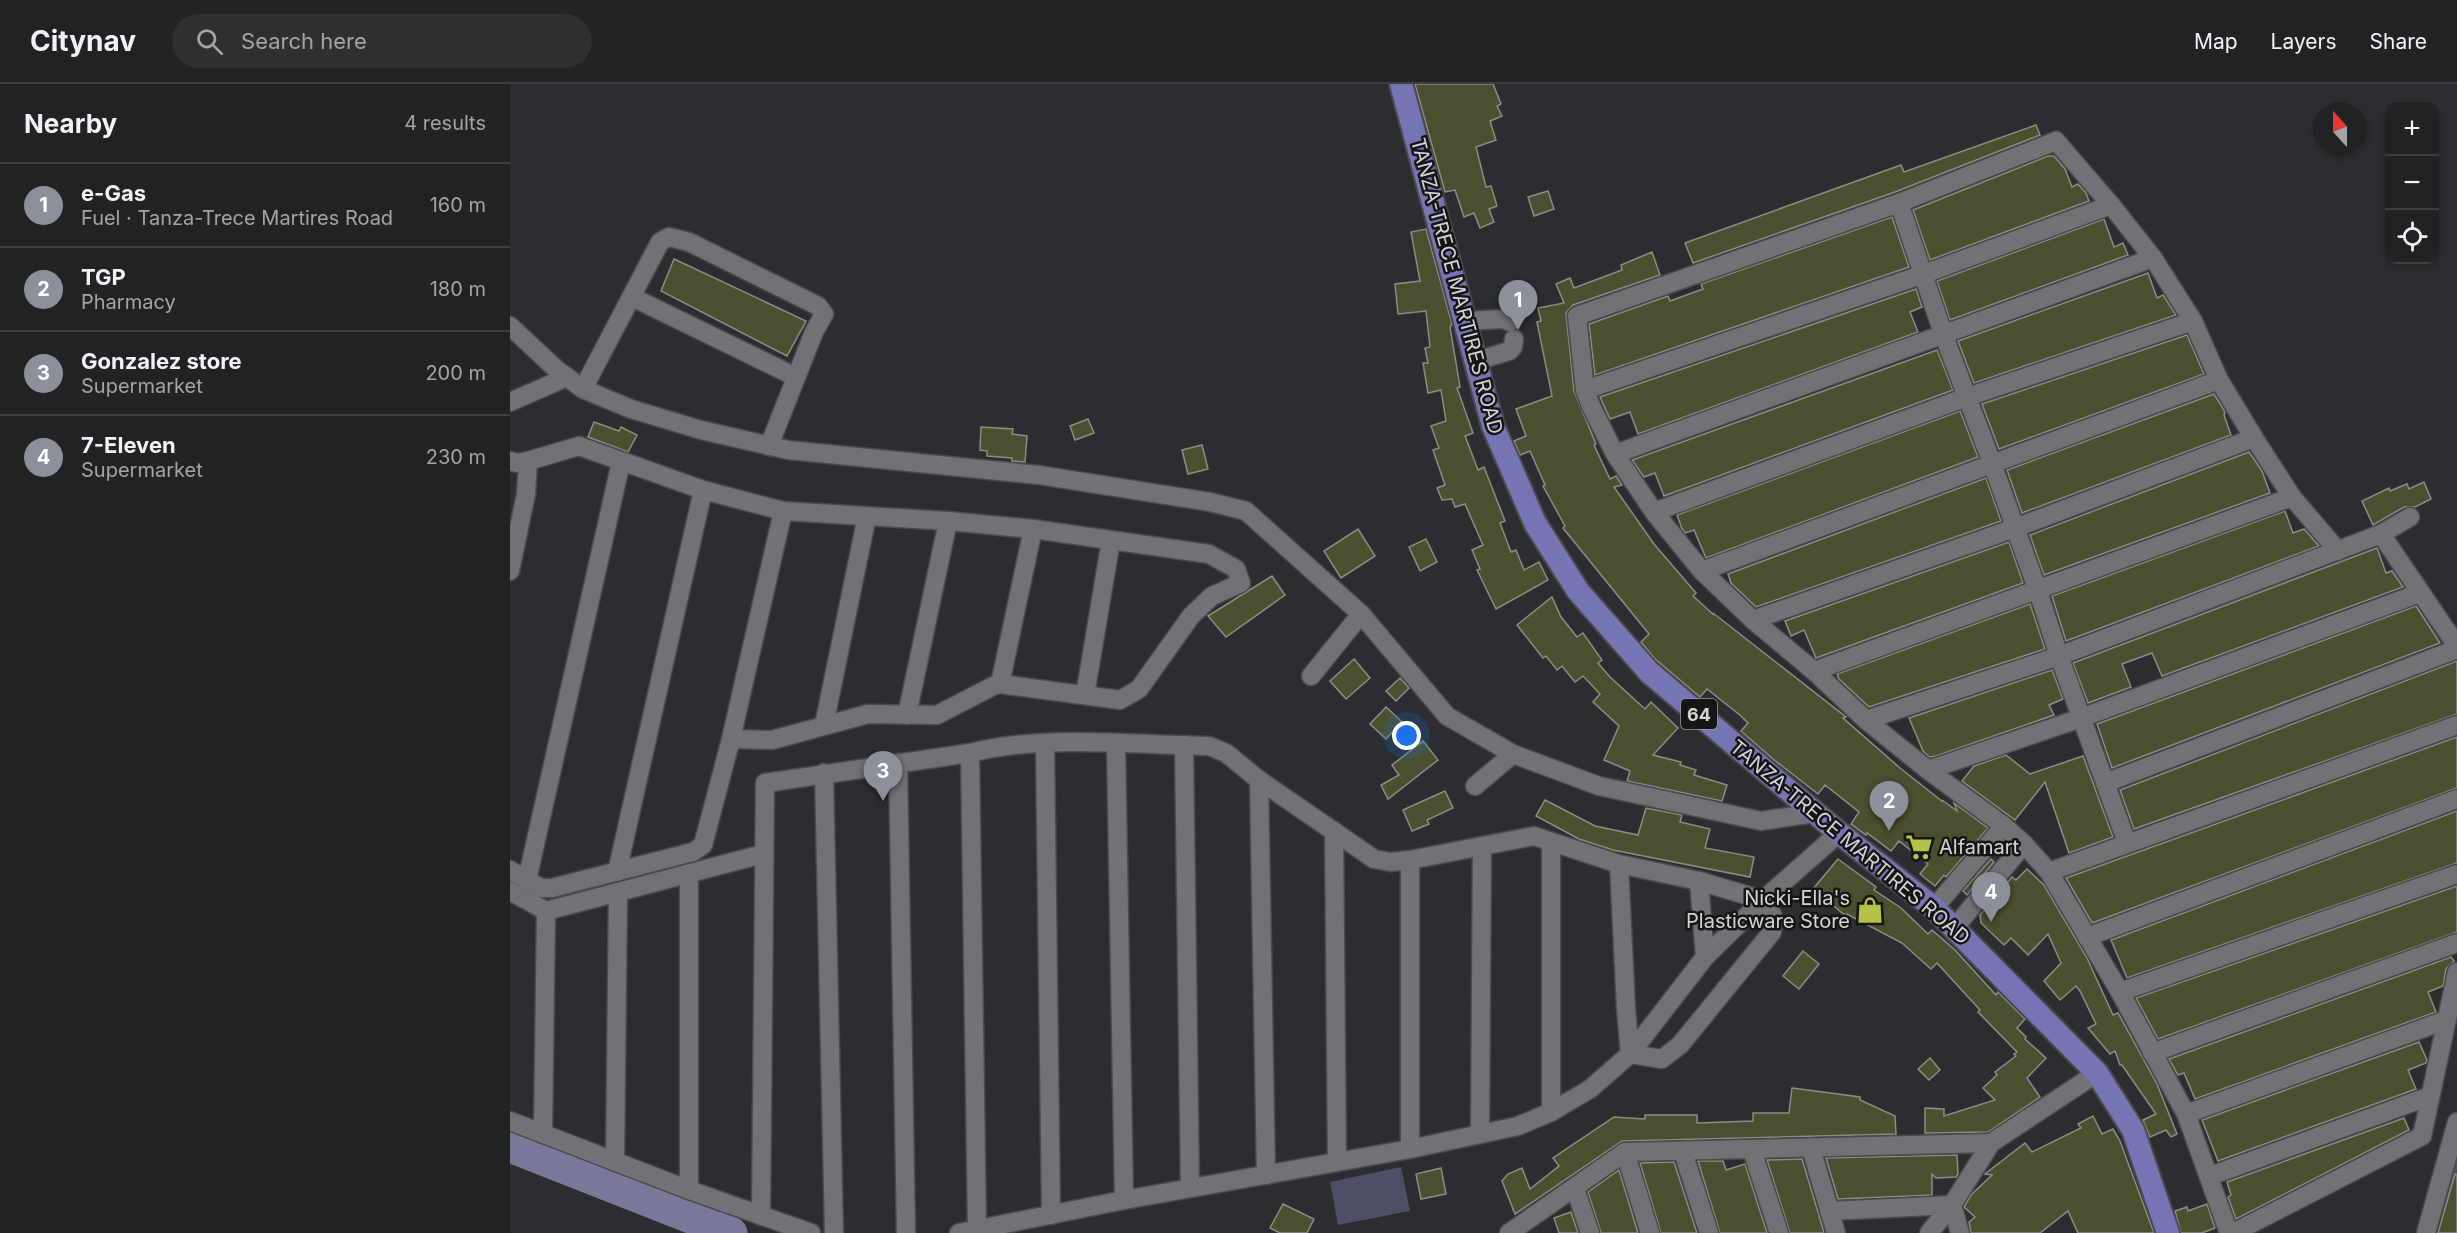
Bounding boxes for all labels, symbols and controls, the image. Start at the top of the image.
search box [172,14,592,68]
text: Citynav [30,24,136,58]
icon: search [193,25,226,58]
text: Search here [241,28,367,54]
text: Map [2194,29,2238,54]
text: Layers [2271,29,2337,54]
text: Share [2370,29,2427,54]
north arrow [2313,102,2367,156]
map controls [2385,102,2439,264]
button: + [2385,102,2439,156]
text: Nearby [24,108,117,139]
text: 4 results [404,111,486,135]
street label: TANZA-TRECE MARTIRES ROAD [1406,135,1508,437]
button: − [2385,156,2439,210]
text: e-Gas [81,180,146,206]
text: 1 [39,193,48,217]
text: 160 m [430,193,486,217]
text: Fuel · Tanza-Trece Martires Road [81,206,393,230]
button: locate [2385,210,2439,264]
text: TGP [81,264,126,290]
text: 2 [37,277,50,301]
text: 180 m [430,277,486,301]
pin: 1 [1498,280,1538,330]
text: Pharmacy [81,290,176,314]
text: Gonzalez store [81,348,242,374]
text: 3 [37,361,50,385]
text: 200 m [425,361,486,385]
text: Supermarket [81,374,203,398]
text: 7-Eleven [81,432,176,458]
text: 4 [37,445,50,469]
text: 230 m [426,445,486,469]
text: Supermarket [81,458,203,482]
road number: 64 [1681,699,1717,729]
your location [1392,721,1421,750]
street label: TANZA-TRECE MARTIRES ROAD [1725,735,1975,949]
pin: 3 [864,752,902,801]
pin: 2 [1870,782,1908,831]
supermarket icon: Alfamart [1904,832,1934,862]
place label: Alfamart [1939,835,2020,859]
pin: 4 [1972,872,2010,922]
place label: Nicki-Ella's Plasticware Store [1686,886,1850,933]
shop icon: Nicki-Ella's Plasticware Store [1855,895,1885,925]

